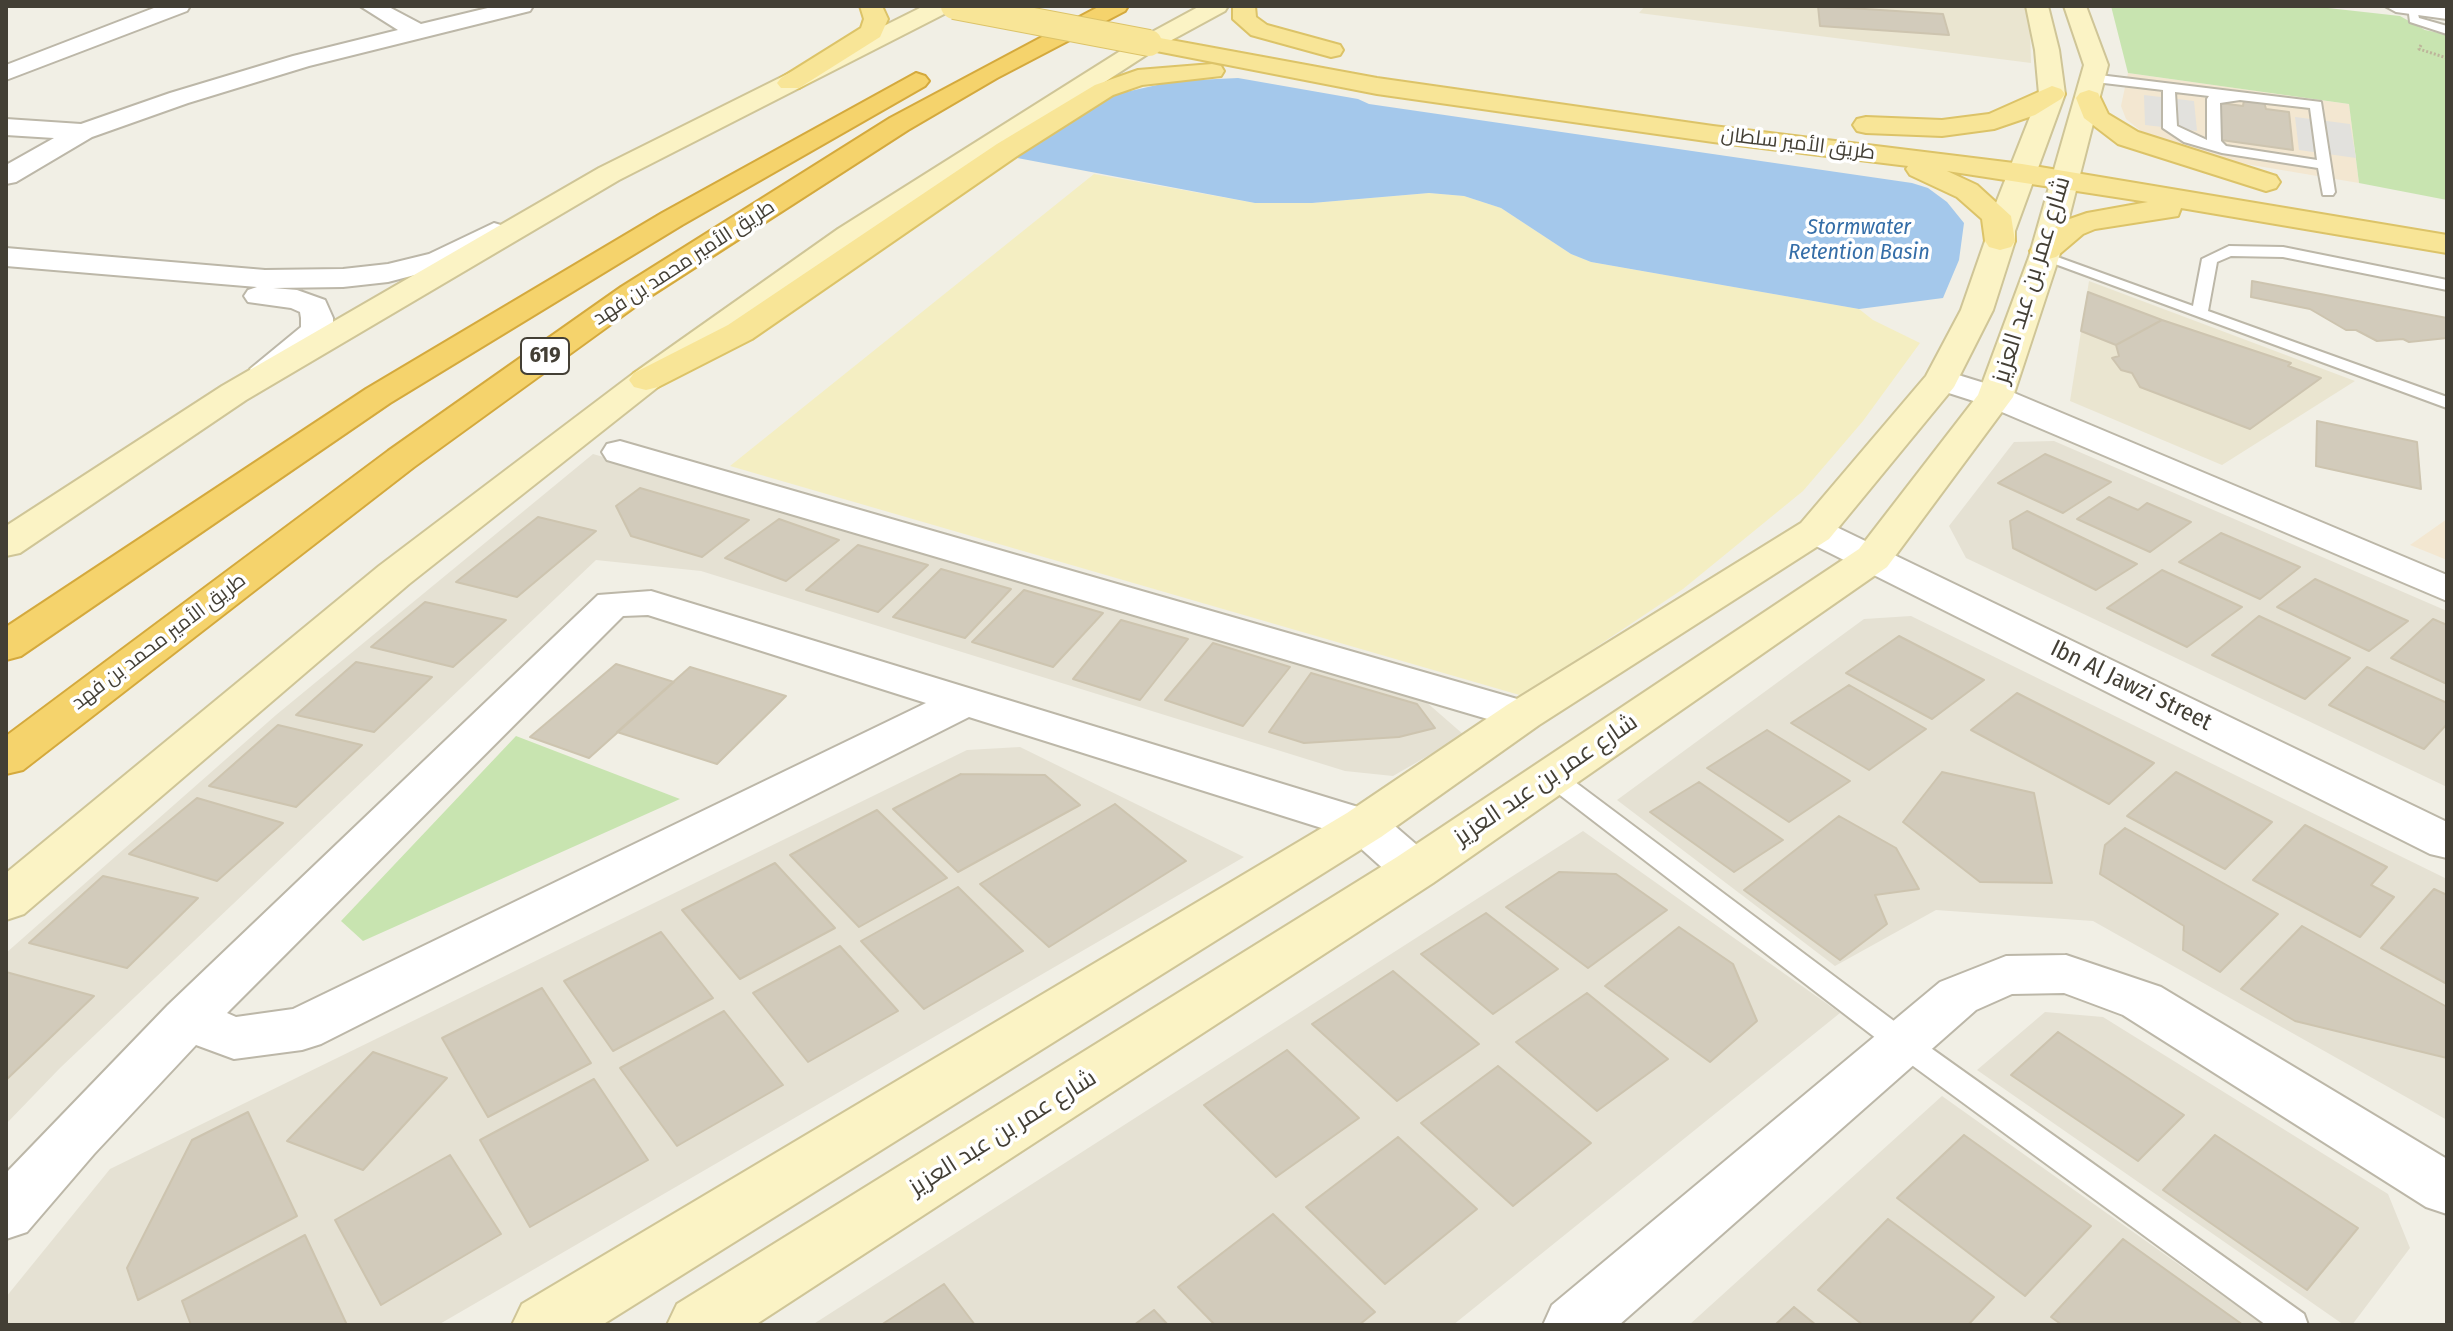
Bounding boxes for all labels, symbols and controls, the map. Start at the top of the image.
street label: طريق الأمير سلطان [1720,123,1876,165]
street label: شارع عمر بن عبد العزيز [1987,173,2077,387]
street label: طريق الأمير محمد بن فهد [589,195,779,331]
water label: Stormwater Retention Basin [1788,215,1930,266]
road number: 619 [521,338,569,374]
street label: طريق الأمير محمد بن فهد [67,569,251,715]
street label: Ibn Al Jawzi Street [2046,634,2216,738]
street label: شارع عمر بن عبد العزيز [1449,708,1643,852]
street label: شارع عمر بن عبد العزيز [904,1064,1102,1202]

